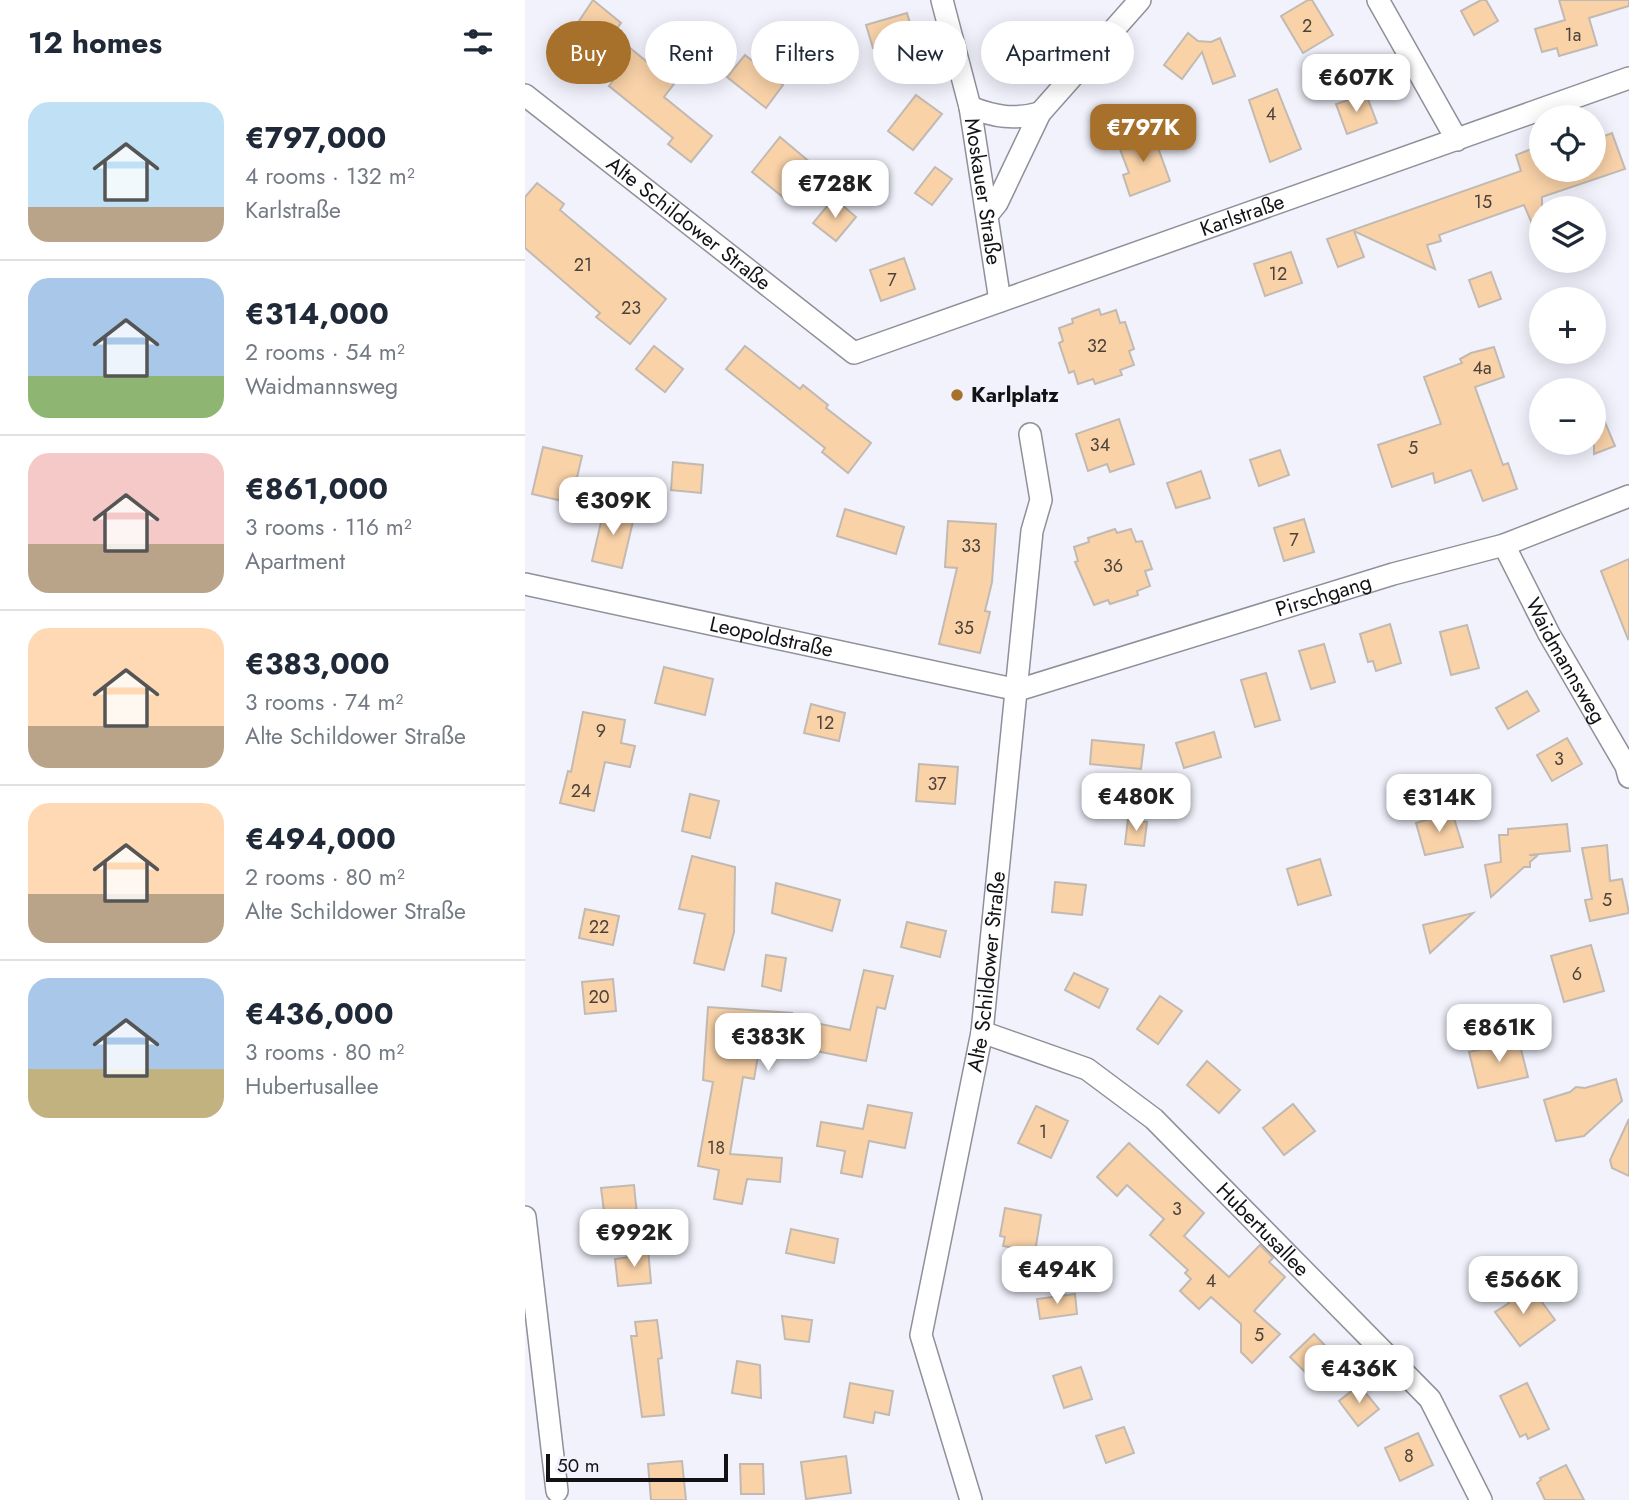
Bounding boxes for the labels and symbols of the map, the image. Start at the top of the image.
house number: 2 [1302,13,1312,39]
house number: 1a [1565,22,1581,48]
pin: €607K [1307,54,1405,114]
house number: 4 [1266,101,1276,127]
pin: €797K [1094,104,1192,164]
street label: Moskauer Straße [957,116,1009,267]
street label: Alte Schildower Straße [600,149,777,298]
pin: €728K [786,160,884,220]
street label: Karlstraße [1196,186,1289,244]
house number: 15 [1474,189,1492,215]
house number: 21 [574,252,592,278]
house number: 12 [1269,261,1287,287]
house number: 7 [887,267,897,293]
house number: 23 [621,295,641,321]
house number: 32 [1087,333,1107,359]
house number: 4a [1472,355,1492,381]
place label: Karlplatz [971,380,1059,410]
marker: Karlplatz [949,387,965,403]
house number: 34 [1090,432,1110,458]
house number: 5 [1408,435,1418,461]
pin: €309K [564,477,662,537]
house number: 7 [1289,527,1299,553]
house number: 33 [961,533,981,559]
house number: 36 [1103,553,1123,579]
street label: Pirschgang [1272,567,1375,624]
street label: Waidmannsweg [1518,593,1613,729]
street label: Leopoldstraße [707,609,836,665]
house number: 35 [954,615,974,641]
house number: 12 [816,710,834,736]
house number: 9 [596,718,606,744]
house number: 3 [1554,746,1564,772]
house number: 37 [927,771,947,797]
pin: €480K [1087,774,1185,833]
pin: €314K [1390,774,1488,834]
house number: 24 [571,778,591,804]
street label: Alte Schildower Straße [959,870,1013,1075]
house number: 5 [1602,887,1612,913]
house number: 22 [589,914,609,940]
house number: 6 [1572,961,1582,987]
house number: 20 [588,984,610,1010]
pin: €861K [1450,1004,1548,1064]
pin: €383K [719,1014,817,1073]
house number: 1 [1039,1119,1047,1145]
house number: 18 [707,1135,725,1161]
street label: Hubertusallee [1209,1175,1317,1284]
house number: 3 [1172,1196,1182,1222]
pin: €992K [585,1210,683,1269]
pin: €494K [1008,1246,1106,1306]
pin: €566K [1474,1256,1572,1316]
house number: 4 [1206,1268,1216,1294]
house number: 5 [1254,1322,1264,1348]
pin: €436K [1310,1346,1408,1405]
house number: 8 [1404,1443,1414,1469]
scale bar [546,1451,728,1483]

